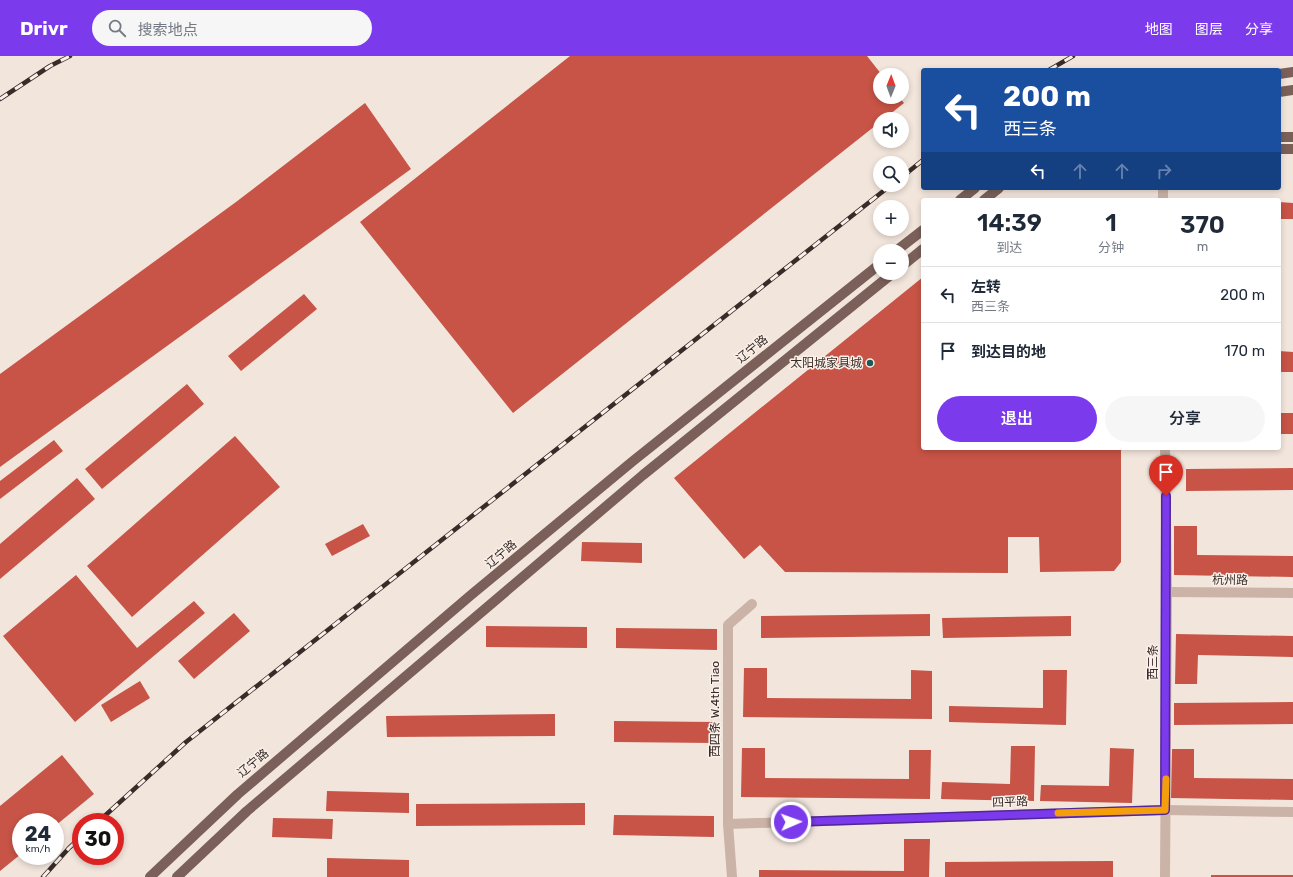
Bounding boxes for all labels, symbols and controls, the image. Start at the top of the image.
search box [92,10,372,46]
text: Drivr [20,17,68,40]
icon: search [106,17,128,39]
text: 搜索地点 [138,21,198,39]
text: 地图 [1145,21,1173,38]
text: 图层 [1195,21,1223,38]
text: 分享 [1245,21,1273,38]
north arrow [873,68,909,104]
map controls [873,68,909,280]
text: 200 m [1003,80,1091,113]
icon: left [937,84,989,136]
button: sound [873,112,909,148]
text: 西三条 [1003,118,1057,140]
button: search [873,156,909,192]
icon: left [1027,160,1049,182]
icon: ahead [1069,160,1091,182]
icon: ahead [1111,160,1133,182]
icon: right [1153,160,1175,182]
button: + [873,200,909,236]
text: 14:39 [977,209,1042,237]
text: 1 [1105,209,1117,237]
text: 370 [1180,211,1225,239]
text: m [1197,239,1208,254]
text: 到达 [996,240,1022,255]
text: 分钟 [1098,240,1124,255]
button: − [873,244,909,280]
text: 左转 [971,278,1001,296]
icon: left [937,284,959,306]
text: 200 m [1220,286,1265,304]
text: 西三条 [971,299,1010,314]
street label: 辽宁路 [734,332,770,366]
icon: arrive [937,340,959,362]
text: 170 m [1224,342,1265,360]
text: 到达目的地 [971,343,1046,361]
place label: 太阳城家具城 [790,356,862,370]
marker: 太阳城家具城 [865,358,875,368]
button: 退出 [937,396,1097,442]
button: 分享 [1105,396,1265,442]
pin [1149,455,1183,496]
icon: arrive [1155,461,1177,483]
street label: 辽宁路 [483,537,519,571]
street label: 杭州路 [1212,573,1248,587]
street label: 西三条 [1146,644,1160,680]
street label: 西四条 W.4th Tiao [708,661,722,757]
street label: 辽宁路 [235,746,271,780]
street label: 四平路 [992,794,1028,810]
position arrow [770,801,812,843]
speed limit sign: 30 [72,813,124,865]
text: 24 [25,822,51,846]
text: km/h [26,843,50,855]

